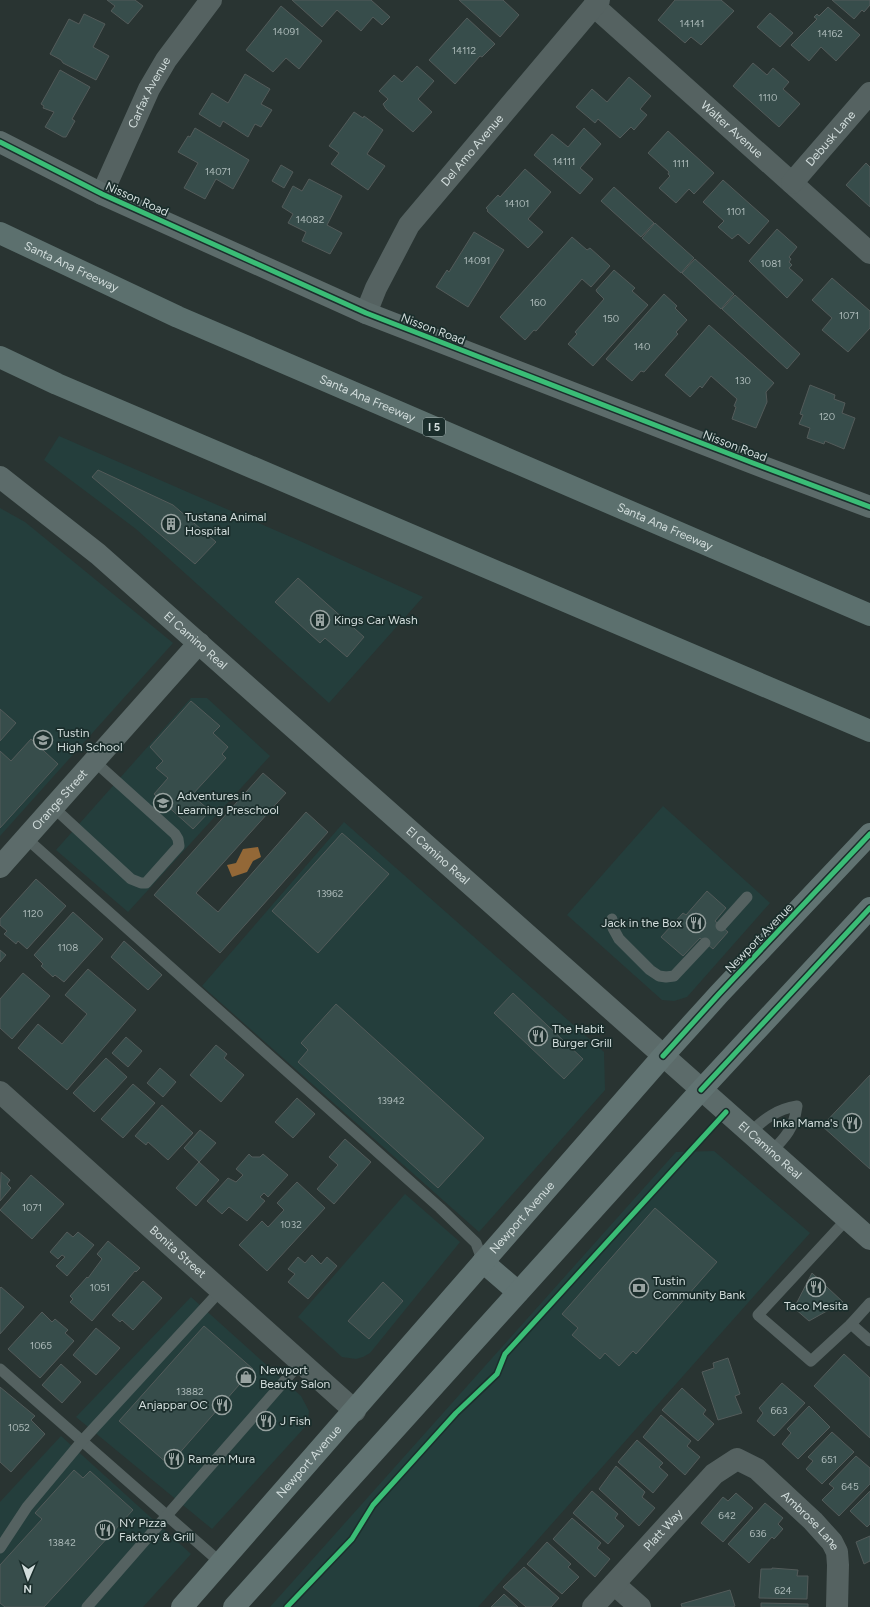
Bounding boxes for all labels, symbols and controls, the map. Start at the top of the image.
house number: 14141 [680,17,704,30]
house number: 14091 [273,25,299,38]
house number: 14162 [817,27,843,40]
house number: 14112 [452,44,476,57]
street label: Carfax Avenue [125,54,174,131]
house number: 1110 [759,91,777,104]
street label: Walter Avenue [698,98,766,161]
street label: Debusk Lane [803,108,859,169]
street label: Del Amo Avenue [438,111,507,189]
house number: 14111 [553,155,575,168]
house number: 1111 [673,157,689,170]
house number: 14071 [205,165,231,178]
street label: Nisson Road [103,179,171,219]
house number: 14101 [504,197,530,210]
house number: 1101 [727,205,745,218]
house number: 14082 [296,213,324,226]
street label: Santa Ana Freeway [22,238,122,295]
house number: 14091 [464,254,490,267]
house number: 1081 [761,257,781,270]
house number: 160 [530,296,546,309]
house number: 1071 [839,309,859,322]
street label: Nisson Road [399,310,467,348]
house number: 150 [603,312,619,325]
house number: 140 [634,340,650,353]
street label: Santa Ana Freeway [317,372,418,426]
house number: 130 [735,374,751,387]
house number: 120 [819,410,835,423]
road number: I 5 [423,418,445,436]
street label: Nisson Road [701,427,769,465]
street label: Santa Ana Freeway [615,500,716,554]
place label: Tustana Animal Hospital [185,510,266,538]
building icon: Tustana Animal Hospital [160,513,182,535]
street label: El Camino Real [161,609,230,672]
building icon: Kings Car Wash [309,609,331,631]
place label: Kings Car Wash [334,613,418,627]
place label: Tustin High School [57,726,123,754]
school or university icon: Tustin High School [32,729,54,751]
street label: Orange Street [29,766,91,833]
place label: Adventures in Learning Preschool [177,789,279,817]
school or university icon: Adventures in Learning Preschool [152,792,174,814]
street label: El Camino Real [403,824,472,887]
house number: 13962 [317,887,343,900]
street label: Newport Avenue [722,900,796,976]
house number: 1120 [23,907,43,920]
restaurant icon: Jack in the Box [685,912,707,934]
place label: Jack in the Box [601,916,682,930]
house number: 1108 [58,941,78,954]
place label: The Habit Burger Grill [552,1022,612,1050]
restaurant icon: The Habit Burger Grill [527,1025,549,1047]
house number: 13942 [377,1094,405,1107]
restaurant icon: Inka Mama's [841,1112,863,1134]
place label: Inka Mama's [773,1116,838,1130]
street label: El Camino Real [735,1118,805,1182]
street label: Newport Avenue [487,1178,558,1257]
house number: 1071 [22,1201,42,1214]
house number: 1032 [280,1218,302,1231]
street label: Bonita Street [147,1223,209,1281]
place label: Tustin Community Bank [653,1274,745,1302]
restaurant icon: Taco Mesita [805,1276,827,1298]
bank icon: Tustin Community Bank [628,1277,650,1299]
house number: 1051 [90,1281,110,1294]
place label: Taco Mesita [784,1299,848,1313]
house number: 1065 [30,1339,52,1352]
place label: Newport Beauty Salon [260,1363,331,1391]
shop icon: Newport Beauty Salon [235,1366,257,1388]
house number: 13882 [176,1385,204,1398]
restaurant icon: Anjappar OC [211,1394,233,1416]
place label: Anjappar OC [139,1398,208,1412]
house number: 663 [771,1404,787,1417]
restaurant icon: J Fish [255,1410,277,1432]
place label: J Fish [280,1414,311,1428]
house number: 1052 [8,1421,30,1434]
street label: Newport Avenue [274,1422,345,1501]
restaurant icon: Ramen Mura [163,1448,185,1470]
place label: Ramen Mura [188,1452,255,1466]
house number: 651 [821,1453,837,1466]
house number: 645 [841,1480,859,1493]
street label: Ambrose Lane [778,1488,842,1553]
street label: Platt Way [641,1506,686,1554]
house number: 642 [718,1509,736,1522]
place label: NY Pizza Faktory & Grill [119,1516,194,1544]
restaurant icon: NY Pizza Faktory & Grill [94,1519,116,1541]
house number: 636 [750,1527,767,1540]
house number: 13842 [48,1536,76,1549]
north arrow [8,1559,48,1599]
text: N [23,1582,32,1595]
house number: 624 [774,1584,792,1597]

